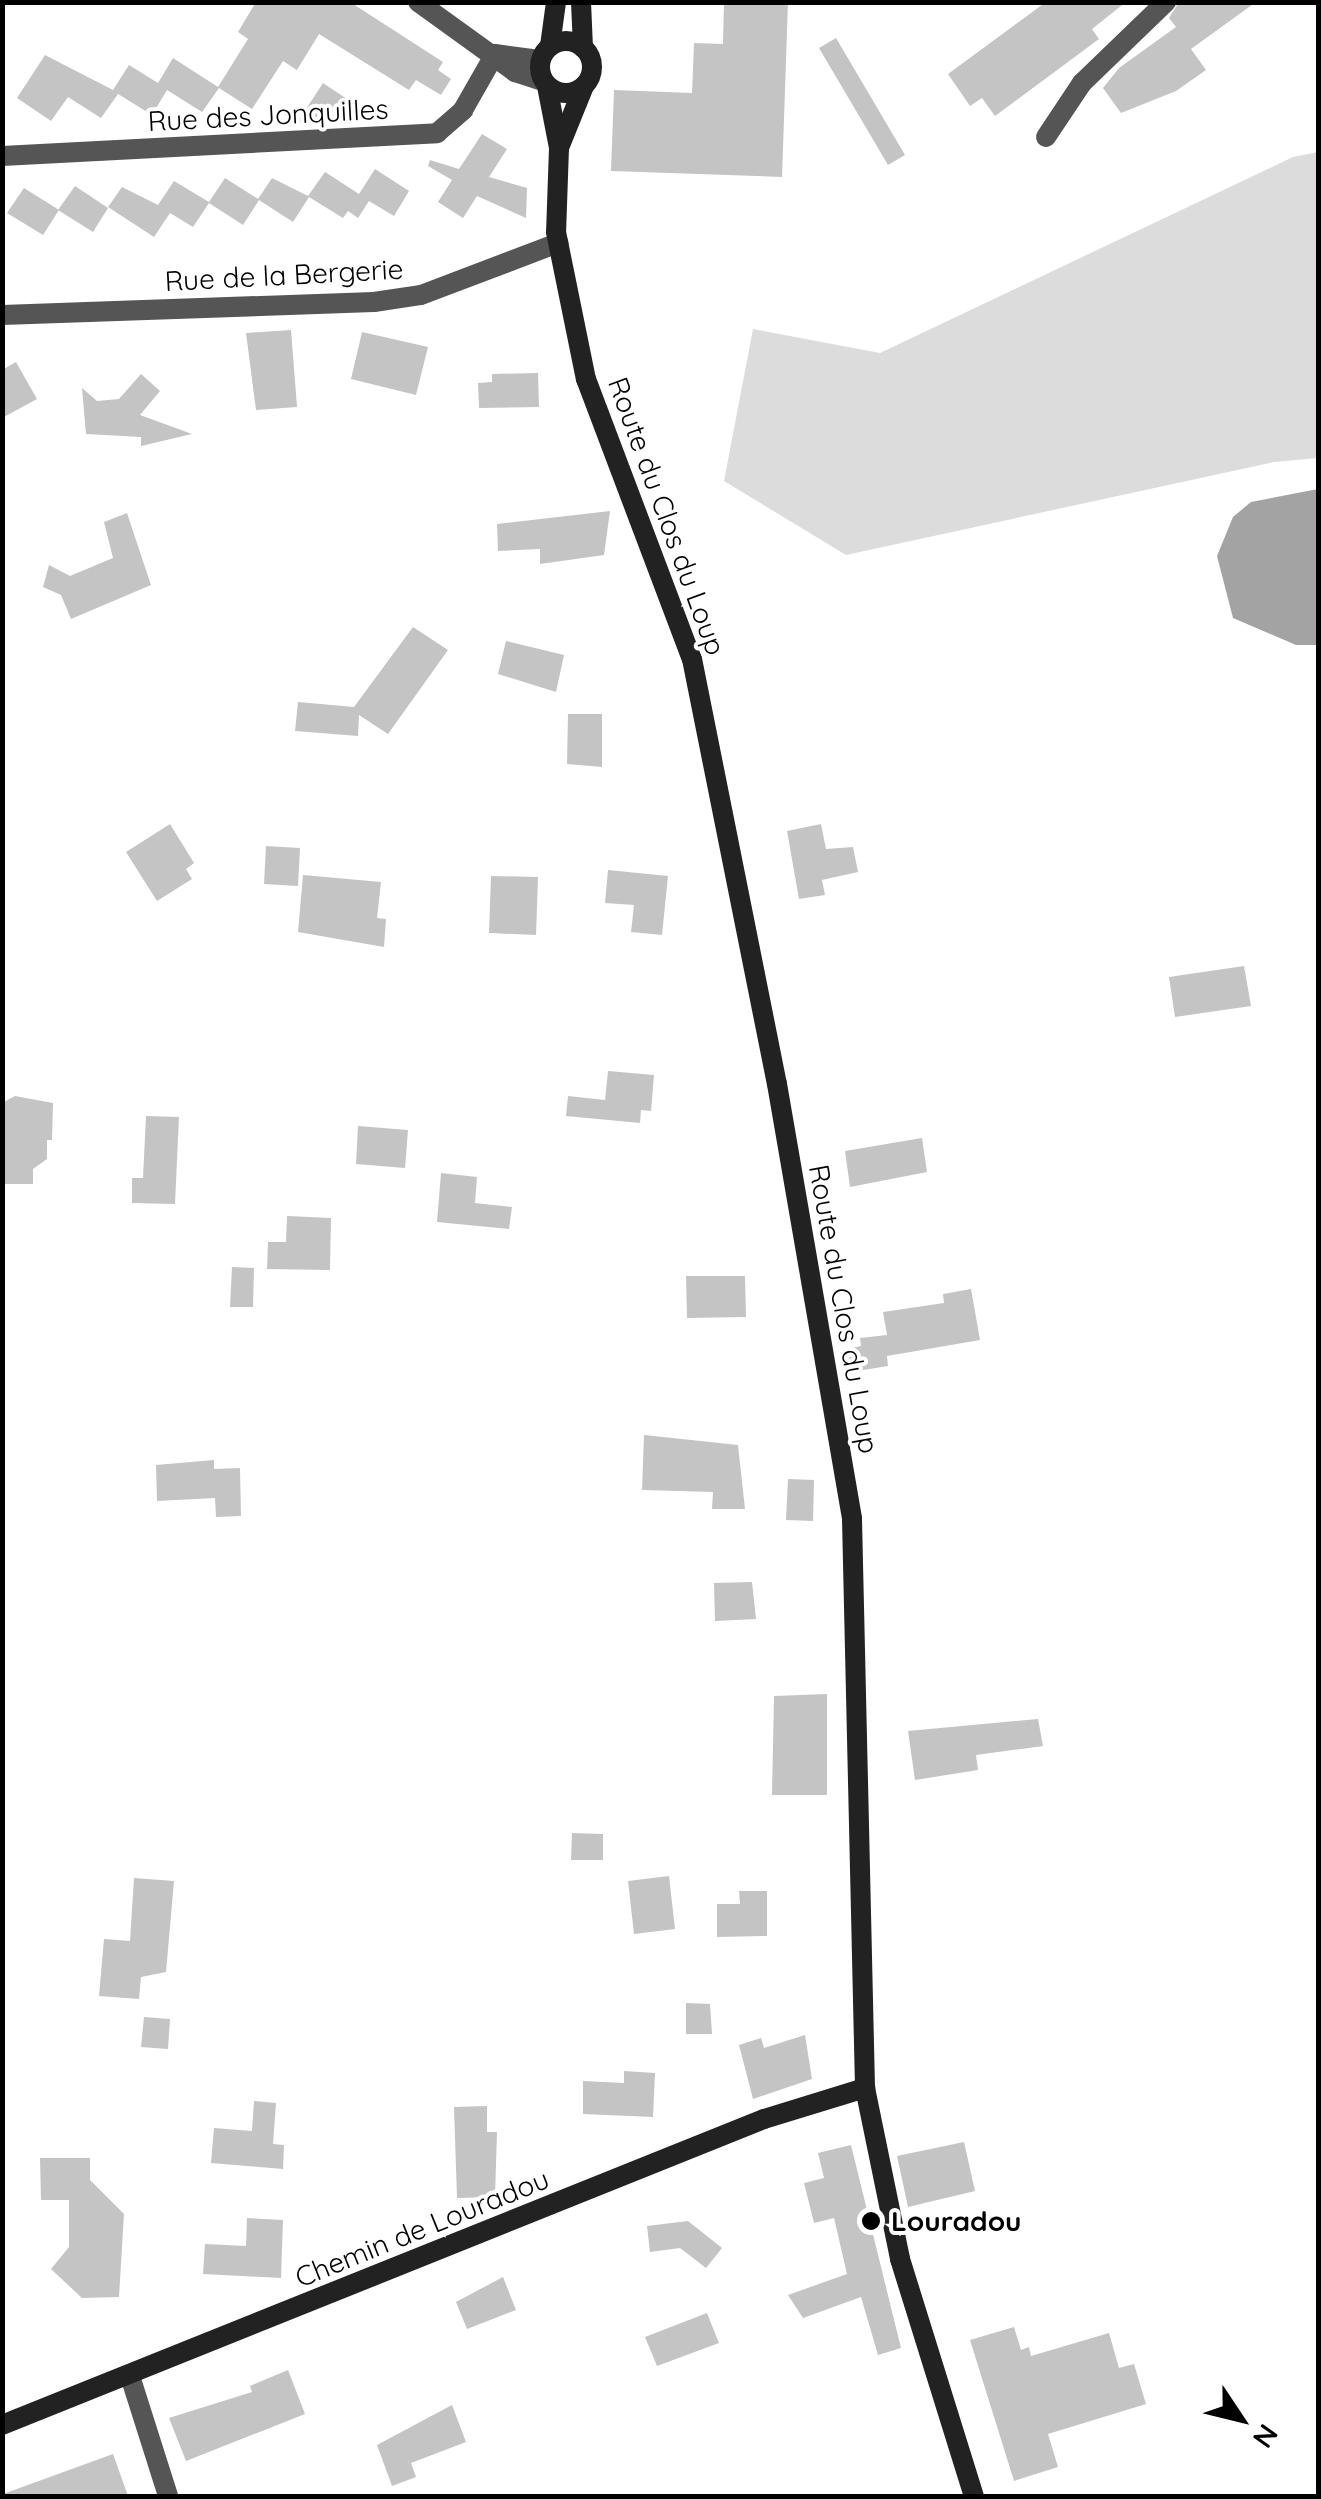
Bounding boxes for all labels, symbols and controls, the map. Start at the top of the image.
street label: Rue des Jonquilles [147,92,389,138]
street label: Rue de la Bergerie [164,252,404,298]
street label: Route du Clos du Loup [601,373,733,659]
street label: Route du Clos du Loup [802,1162,886,1456]
street label: Chemin de Louradou [290,2162,554,2294]
place label: Louradou [891,2204,1022,2238]
marker: Louradou [860,2210,882,2232]
north arrow [1191,2369,1291,2469]
text: N [1246,2418,1286,2455]

